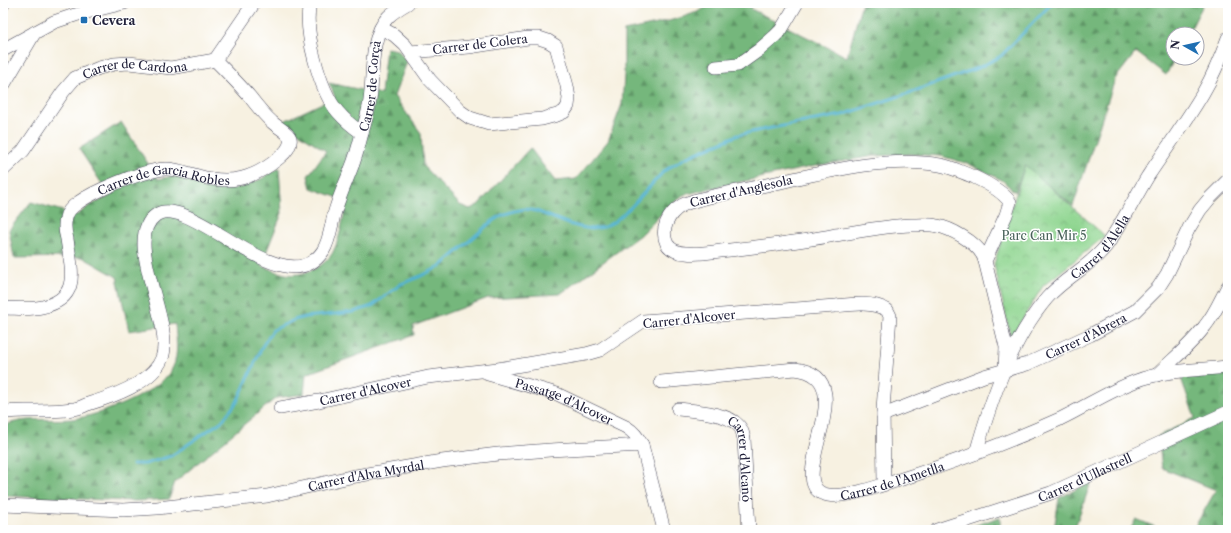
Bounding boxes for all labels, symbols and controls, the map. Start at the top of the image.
place label: Cevera [92,13,137,28]
marker: Cevera [79,15,89,25]
north arrow [1165,26,1205,66]
street label: Carrer de Colera [432,31,529,57]
street label: Carrer de Corçà [355,38,384,133]
text: N [1168,38,1183,50]
street label: Carrer de Cardona [80,55,189,82]
street label: Carrer de Garcia Robles [95,161,230,198]
street label: Carrer d'Anglesola [688,172,794,210]
street label: Carrer d'Alella [1067,211,1132,282]
park label: Parc Can Mir 5 [1001,228,1087,243]
street label: Carrer d'Alcover [642,307,736,331]
street label: Carrer d'Abrera [1043,309,1129,362]
street label: Carrer d'Alcover [318,373,412,408]
street label: Passatge d'Alcover [514,375,616,427]
street label: Carrer d'Alcanó [725,412,755,502]
street label: Carrer d'Ullastrell [1036,449,1134,504]
street label: Carrer d'Alva Myrdal [306,457,426,494]
street label: Carrer de l'Ametlla [839,458,947,503]

